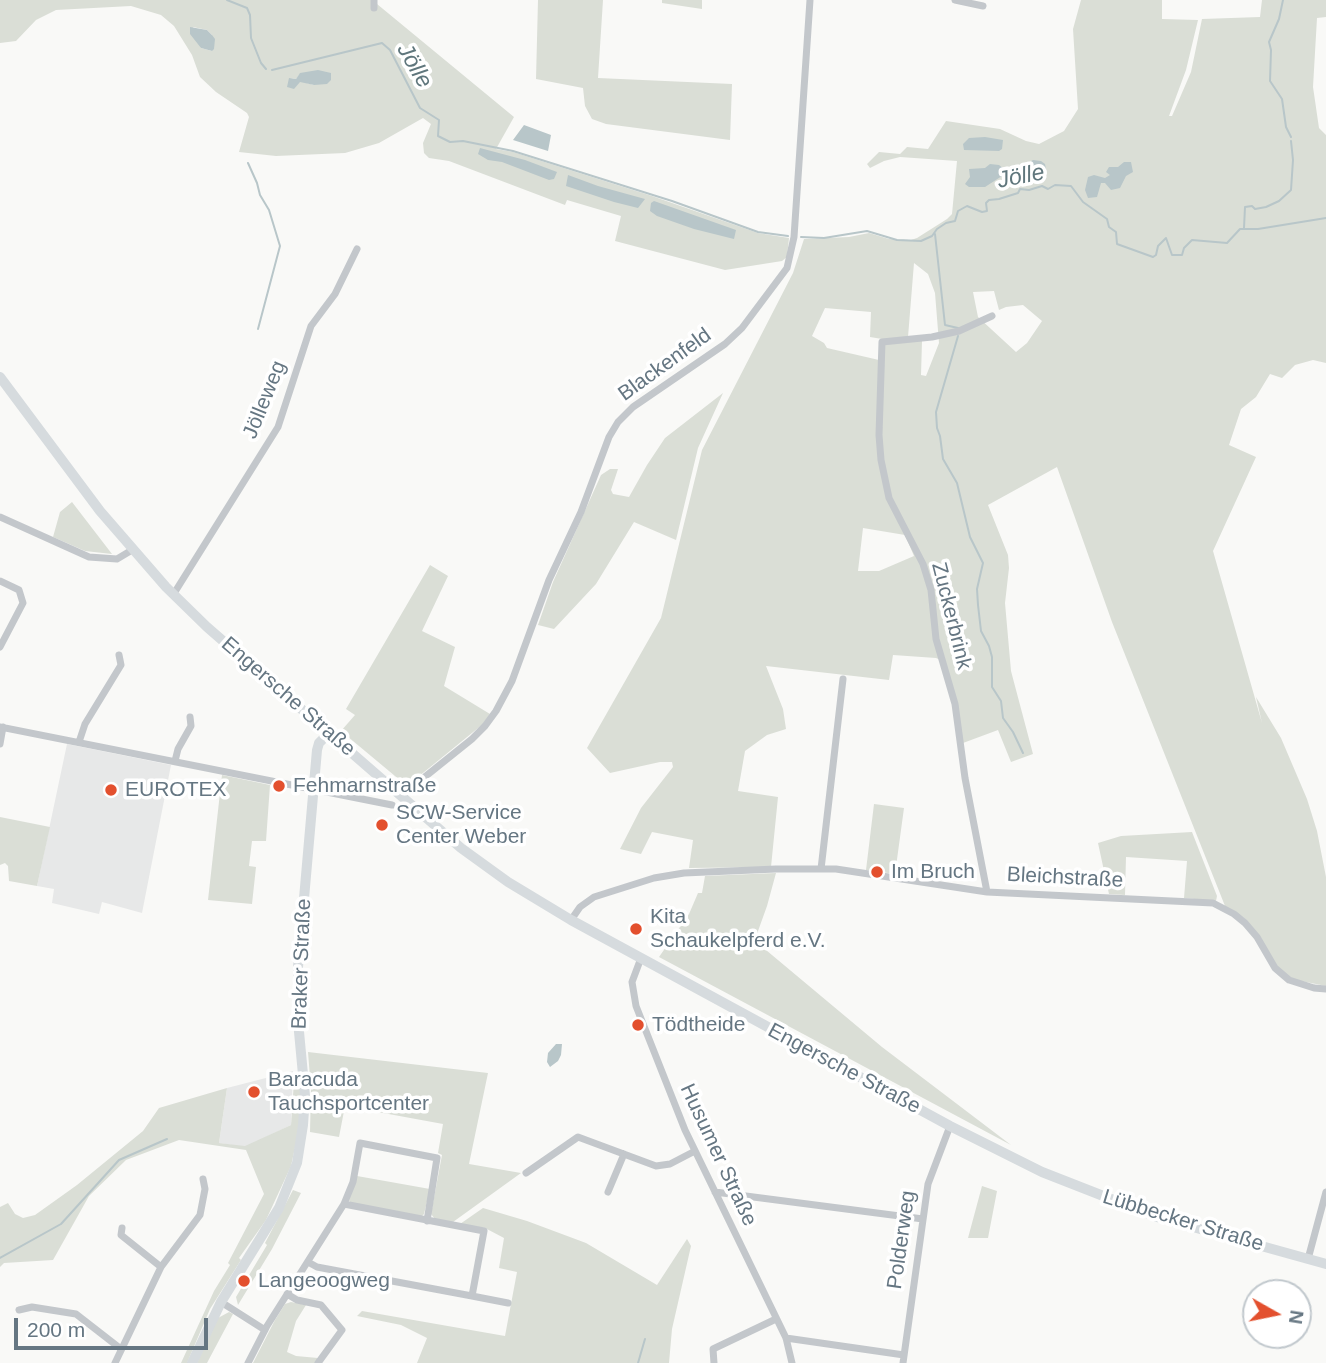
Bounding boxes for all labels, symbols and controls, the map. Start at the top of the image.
water label: Jölle [390,39,438,93]
water label: Jölle [995,159,1047,195]
street label: Blackenfeld [614,323,716,407]
street label: Jölleweg [238,357,292,443]
street label: Zuckerbrink [926,560,976,672]
street label: Engersche Straße [216,632,360,762]
place label: Fehmarnstraße [293,773,437,799]
place label: EUROTEX [125,777,227,803]
marker: Fehmarnstraße [271,778,287,794]
marker: EUROTEX [103,782,119,798]
place label: SCW-Service Center Weber [396,800,526,850]
marker: SCW-Service Center Weber [374,817,390,833]
place label: Im Bruch [891,859,975,885]
street label: Bleichstraße [1006,862,1124,894]
marker: Im Bruch [869,864,885,880]
street label: Braker Straße [287,898,317,1030]
place label: Kita Schaukelpferd e.V. [650,904,826,954]
marker: Kita Schaukelpferd e.V. [628,921,644,937]
place label: Tödtheide [652,1012,745,1038]
marker: Tödtheide [630,1017,646,1033]
street label: Engersche Straße [763,1018,925,1120]
place label: Baracuda Tauchsportcenter [268,1067,429,1117]
street label: Husumer Straße [674,1080,762,1230]
marker: Baracuda Tauchsportcenter [246,1084,262,1100]
street label: Lübbecker Straße [1100,1185,1266,1257]
street label: Polderweg [883,1189,921,1291]
place label: Langeoogweg [258,1268,390,1294]
marker: Langeoogweg [236,1273,252,1289]
north arrow [1242,1279,1312,1349]
scale bar [18,1304,212,1348]
text: N [1285,1309,1308,1325]
text: 200 m [27,1318,85,1341]

